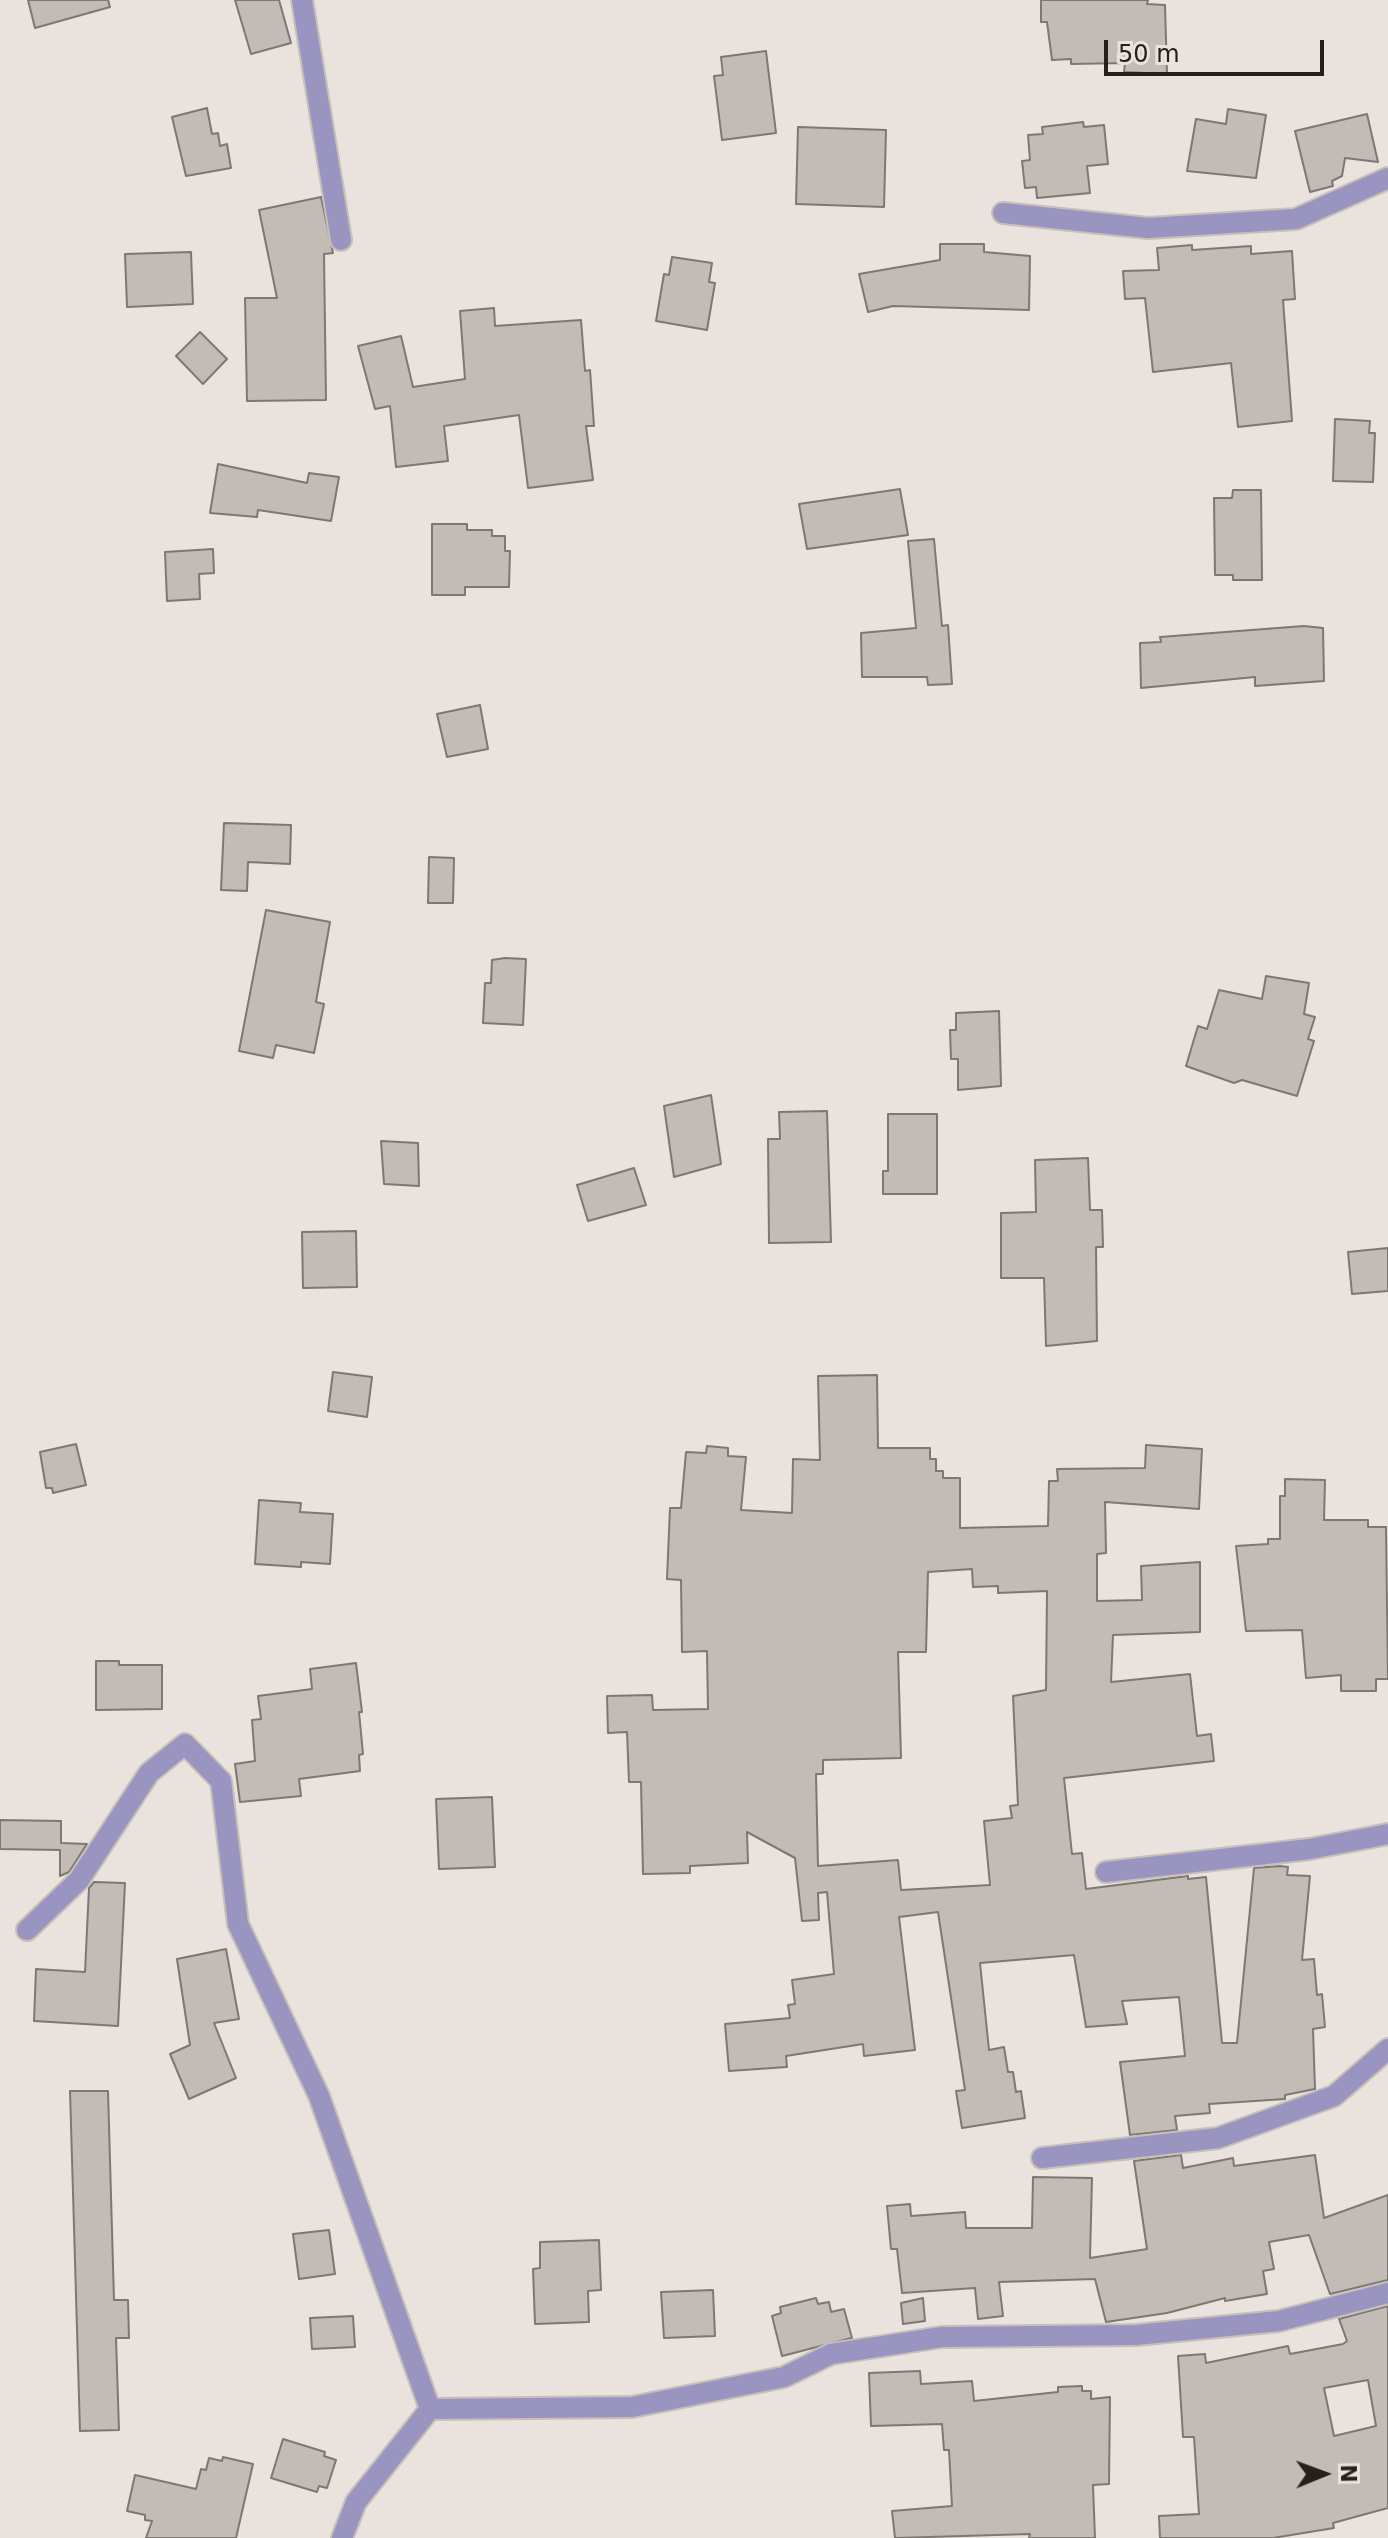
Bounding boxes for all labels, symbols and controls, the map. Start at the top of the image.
scale bar [1108,24,1328,74]
text: 50 m [1118,40,1180,68]
north arrow [1284,2434,1364,2514]
text: N [1336,2464,1361,2483]

